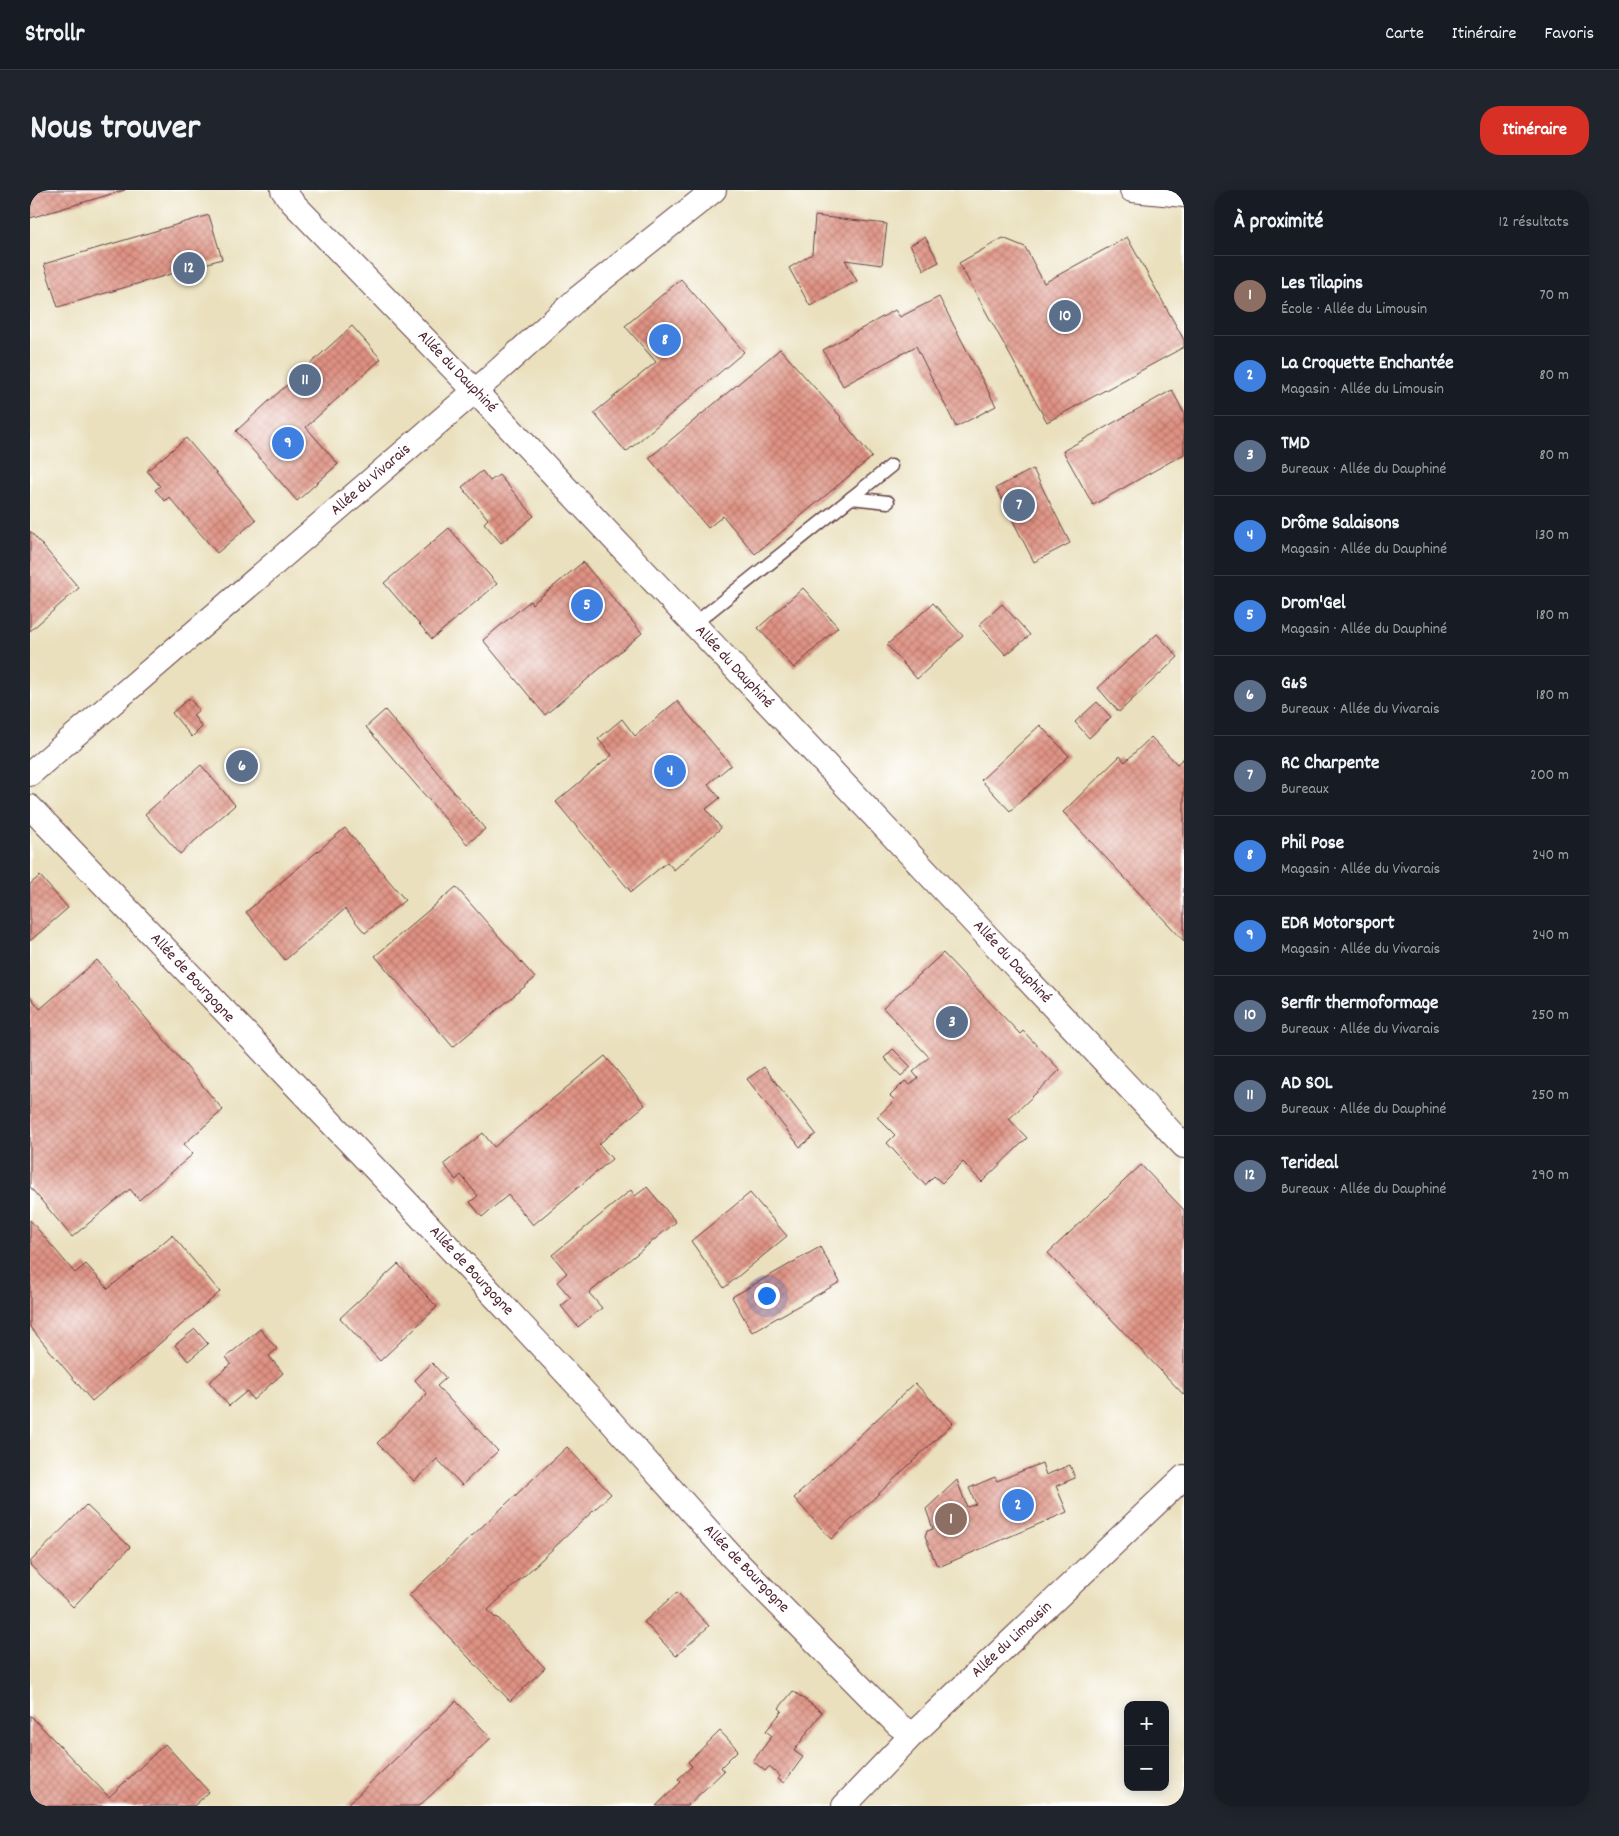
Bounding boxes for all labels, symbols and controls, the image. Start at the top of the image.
text: Strollr [25,18,84,52]
text: Carte [1385,22,1424,47]
text: Itinéraire [1452,22,1516,47]
text: Favoris [1544,22,1594,47]
text: Nous trouver [30,105,200,155]
button: Itinéraire [1480,106,1589,155]
text: À proximité [1234,208,1323,238]
text: 12 résultats [1499,211,1569,234]
pin: 12 [173,249,205,287]
text: Les Tilapins [1281,271,1363,298]
text: 1 [1248,284,1252,307]
text: 70 m [1539,284,1569,307]
pin: 10 [1049,297,1081,335]
text: École · Allée du Limousin [1281,298,1427,321]
pin: 8 [649,321,681,359]
street label: Allée du Dauphiné [412,326,502,418]
text: La Croquette Enchantée [1281,351,1454,378]
pin: 11 [289,361,321,399]
text: 2 [1247,364,1254,387]
text: 80 m [1539,364,1569,387]
text: Magasin · Allée du Limousin [1281,378,1444,401]
pin: 9 [272,424,304,462]
text: TMD [1281,431,1310,458]
street label: Allée du Vivarais [326,438,416,521]
text: 3 [1246,444,1254,467]
text: 80 m [1539,444,1569,467]
text: Bureaux · Allée du Dauphiné [1281,458,1446,481]
pin: 7 [1003,486,1035,524]
text: Drôme Salaisons [1281,511,1400,538]
text: 4 [1247,524,1253,547]
text: 130 m [1535,524,1569,547]
text: Magasin · Allée du Dauphiné [1281,538,1447,561]
pin: 5 [571,586,603,624]
text: Drom'Gel [1281,591,1346,618]
text: 5 [1246,604,1254,627]
text: 180 m [1536,604,1569,627]
text: Magasin · Allée du Dauphiné [1281,618,1447,641]
street label: Allée du Dauphiné [689,620,779,714]
text: G&S [1281,671,1307,698]
text: 6 [1246,684,1254,707]
text: 180 m [1536,684,1569,707]
text: Bureaux · Allée du Vivarais [1281,698,1440,721]
pin: 6 [226,747,258,785]
text: RC Charpente [1281,751,1379,778]
pin: 4 [654,752,686,790]
text: 7 [1247,764,1253,787]
text: 200 m [1530,764,1569,787]
text: Bureaux [1281,778,1329,801]
text: Phil Pose [1281,831,1344,858]
text: 8 [1247,844,1253,867]
text: 240 m [1532,844,1569,867]
text: Magasin · Allée du Vivarais [1281,858,1440,881]
text: EDR Motorsport [1281,911,1394,938]
street label: Allée du Dauphiné [967,915,1057,1009]
text: 9 [1246,924,1254,947]
text: 240 m [1532,924,1569,947]
street label: Allée de Bourgogne [144,928,240,1028]
text: Magasin · Allée du Vivarais [1281,938,1440,961]
text: Serfir thermoformage [1281,991,1438,1018]
pin: 3 [936,1003,968,1041]
text: 10 [1244,1004,1256,1027]
text: 250 m [1531,1004,1569,1027]
text: Bureaux · Allée du Vivarais [1281,1018,1440,1041]
text: AD SOL [1281,1071,1333,1098]
text: 11 [1246,1084,1254,1107]
text: 250 m [1531,1084,1569,1107]
text: Bureaux · Allée du Dauphiné [1281,1098,1446,1121]
text: Terideal [1281,1151,1338,1178]
text: 12 [1245,1164,1255,1187]
text: 290 m [1531,1164,1569,1187]
text: Bureaux · Allée du Dauphiné [1281,1178,1446,1201]
street label: Allée de Bourgogne [423,1221,519,1321]
your location [754,1283,780,1309]
pin: 2 [1002,1486,1034,1524]
pin: 1 [935,1500,967,1538]
street label: Allée de Bourgogne [698,1520,794,1618]
street label: Allée du Limousin [966,1596,1058,1684]
map controls [1124,1701,1169,1791]
button: + [1124,1701,1169,1746]
button: − [1124,1746,1169,1791]

